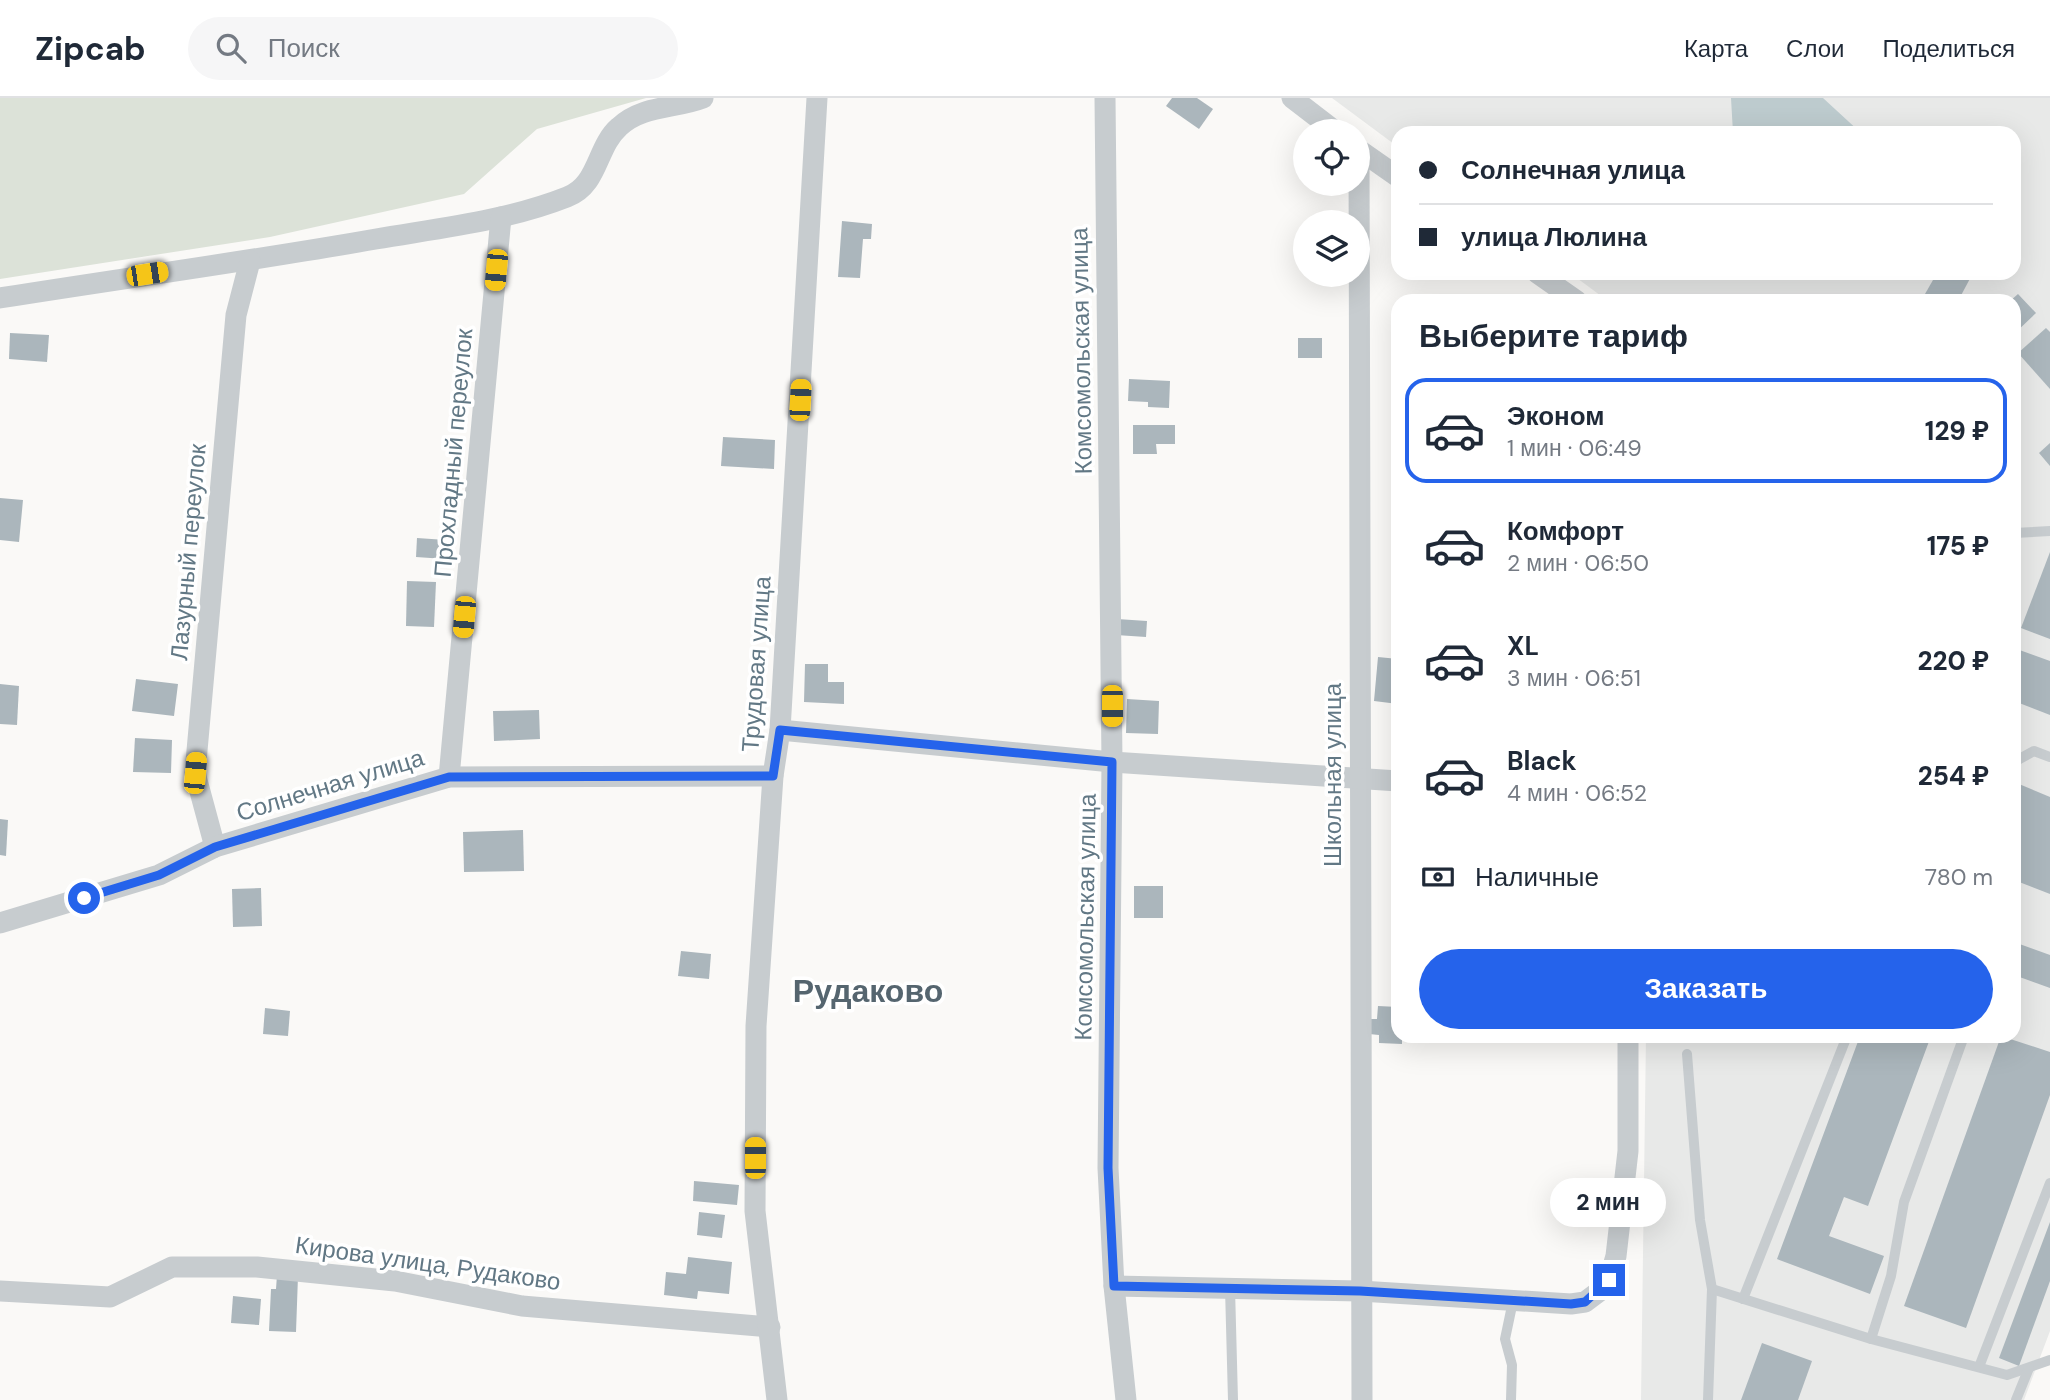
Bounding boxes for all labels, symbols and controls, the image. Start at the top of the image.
search box [188,17,678,80]
text: Zipcab [35,27,146,70]
icon: search [212,29,250,67]
text: Поиск [268,31,340,65]
text: Карта [1684,33,1748,64]
text: Слои [1786,33,1844,64]
text: Поделиться [1882,33,2015,64]
map controls [1293,119,1370,287]
button: locate [1293,119,1370,196]
text: Солнечная улица [1461,153,1685,187]
button: layers [1293,210,1370,287]
text: улица Люлина [1461,220,1647,254]
street label: Комсомольская улица [1063,227,1099,475]
car [484,248,509,292]
car [125,260,170,288]
text: Выберите тариф [1419,315,1688,357]
street label: Прохладный переулок [427,327,479,579]
car [789,378,812,422]
icon: car [1423,399,1486,462]
text: Эконом [1507,399,1605,433]
text: 129 ₽ [1925,414,1989,448]
text: 1 мин · 06:49 [1507,433,1642,463]
street label: Лазурный переулок [163,442,213,662]
icon: car [1423,514,1486,577]
text: Комфорт [1507,514,1624,548]
text: 175 ₽ [1927,529,1989,563]
text: 2 мин · 06:50 [1507,548,1649,578]
street label: Трудовая улица [734,574,778,753]
car [452,595,477,639]
icon: car [1423,629,1486,692]
text: XL [1507,629,1539,663]
text: 220 ₽ [1918,644,1989,678]
text: 3 мин · 06:51 [1507,663,1641,693]
street label: Школьная улица [1317,682,1348,867]
car [1102,685,1123,727]
street label: Солнечная улица [232,742,428,828]
icon: car [1423,744,1486,807]
text: Black [1507,744,1577,778]
car [183,751,208,795]
text: 254 ₽ [1918,759,1989,793]
text: 4 мин · 06:52 [1507,778,1647,808]
street label: Комсомольская улица [1067,793,1103,1041]
icon: cash [1419,858,1457,896]
text: Наличные [1475,860,1599,894]
text: 780 m [1925,862,1993,892]
route start [68,882,100,914]
button: Заказать [1419,949,1993,1029]
district label: Рудаково [793,970,943,1012]
car [745,1137,766,1179]
callout: 2 мин [1551,1178,1667,1228]
text: 2 мин [1576,1187,1640,1217]
street label: Кирова улица, Рудаково [293,1229,563,1297]
route end [1593,1264,1625,1296]

